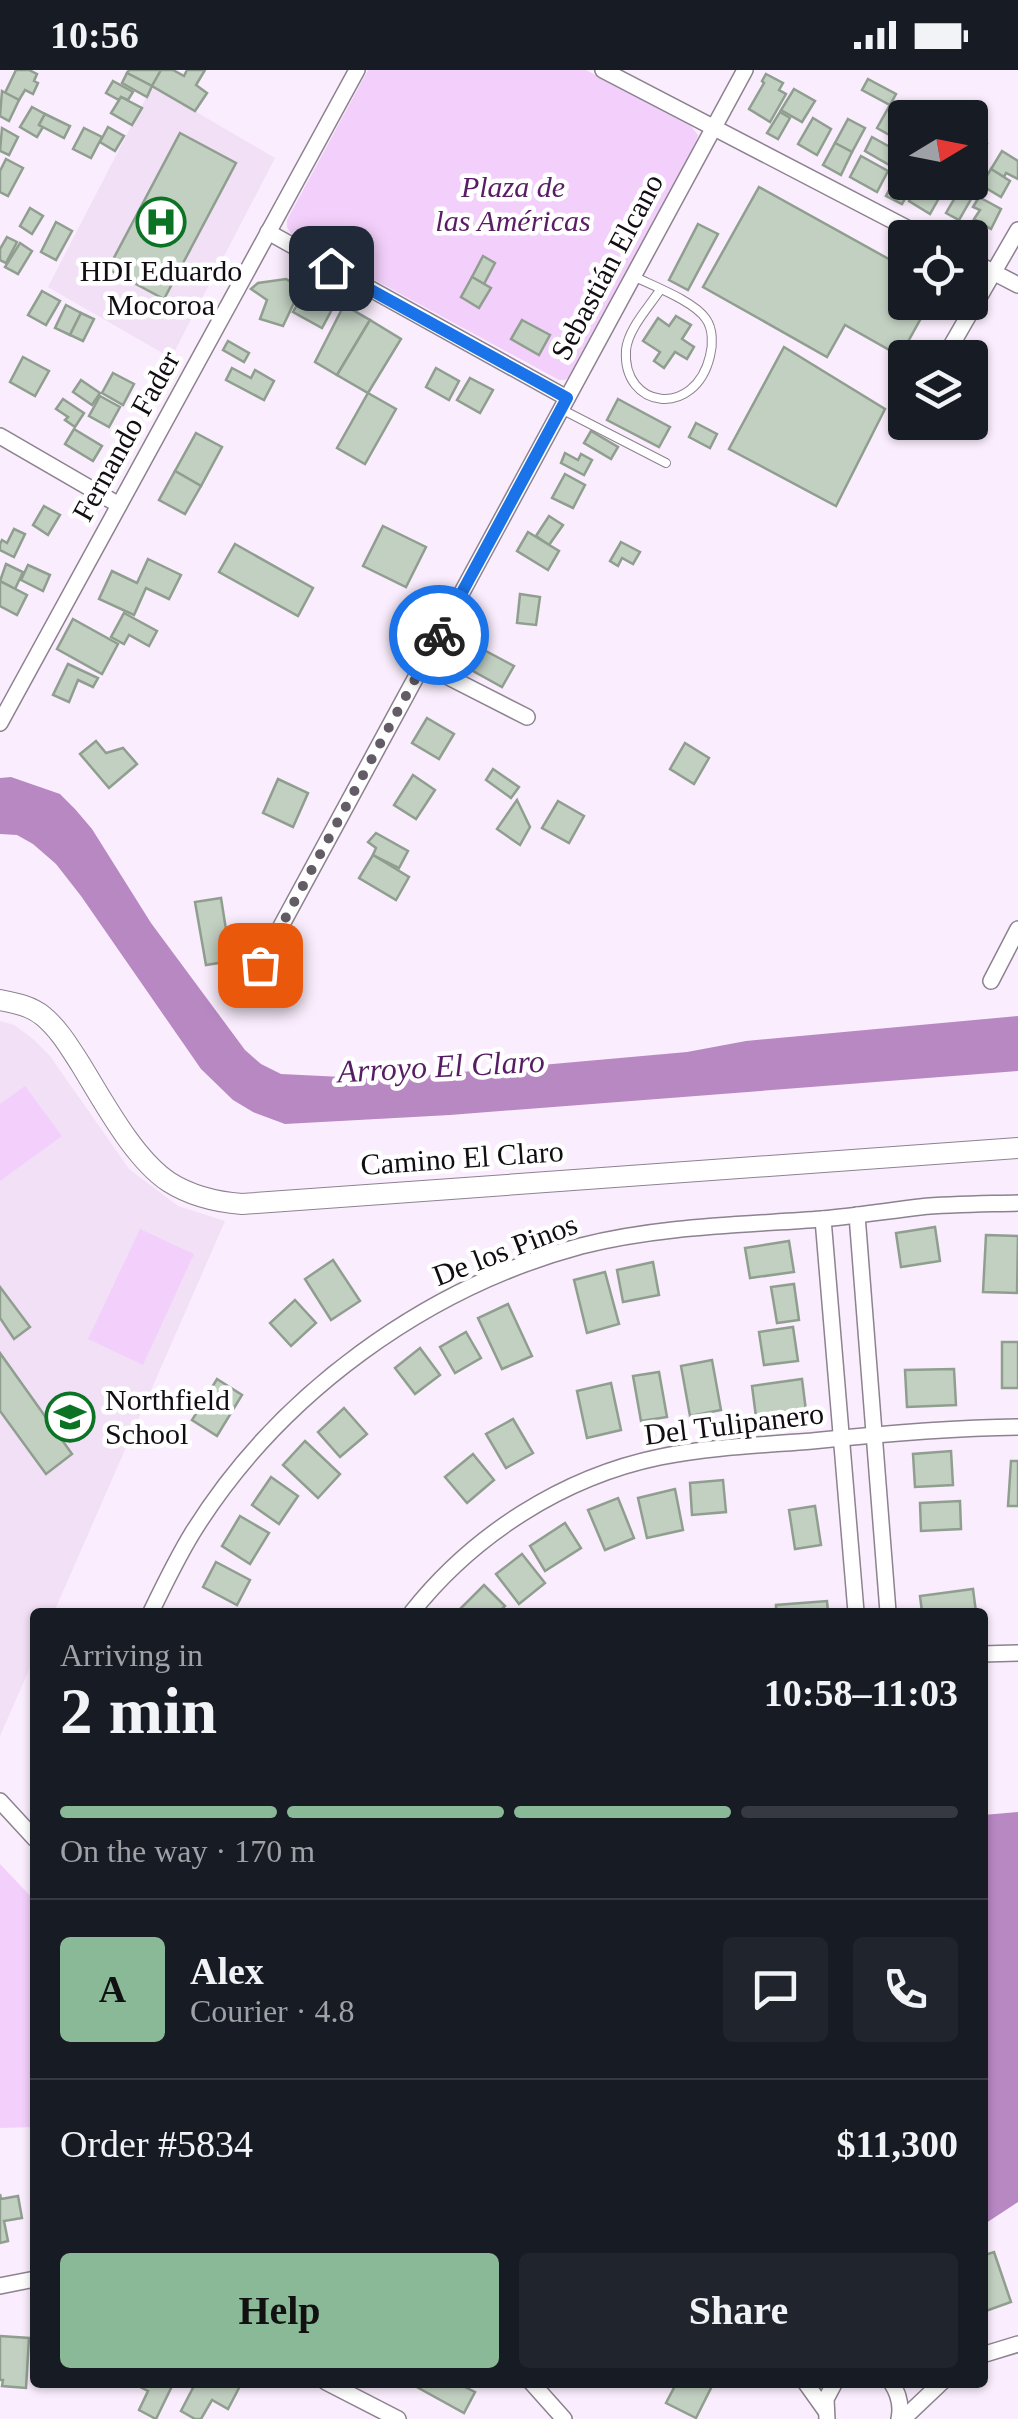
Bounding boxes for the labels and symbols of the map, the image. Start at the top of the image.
north arrow [888,100,988,200]
street label: Sebastián Elcano [544,168,669,365]
park label: Plaza de las Américas [435,170,591,237]
hospital icon: HDI Eduardo Mocoroa [135,196,187,248]
pin [289,226,374,311]
place label: HDI Eduardo Mocoroa [80,254,242,321]
street label: Fernando Fader [65,345,186,526]
courier [389,585,489,685]
pin [218,923,303,1008]
water label: Arroyo El Claro [334,1043,546,1090]
street label: Camino El Claro [359,1134,565,1181]
street label: De los Pinos [428,1207,582,1292]
place label: Northfield School [105,1383,230,1450]
school or university icon: Northfield School [44,1391,96,1443]
street label: Del Tulipanero [642,1396,826,1451]

